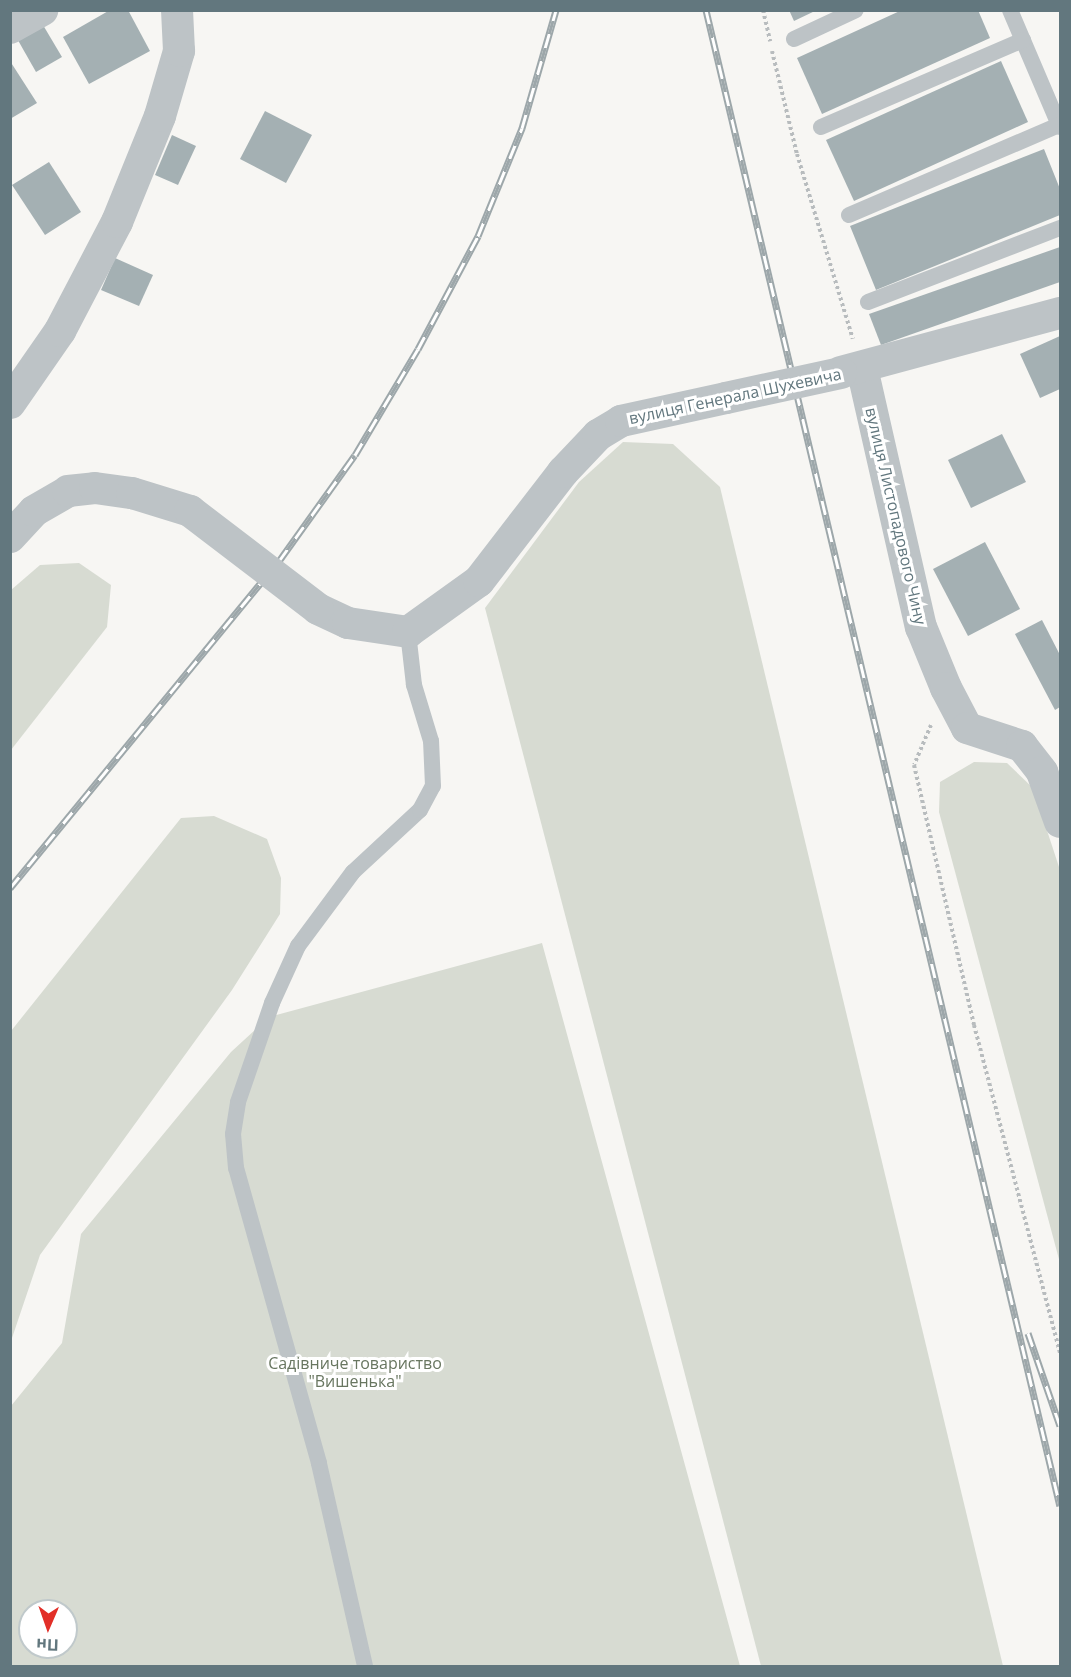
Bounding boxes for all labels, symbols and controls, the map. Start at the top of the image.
street label: вулиця Генерала Шухевича [627,364,843,428]
street label: вулиця Листопадового Чину [862,406,930,626]
park label: Садівниче товариство "Вишенька" [268,1353,442,1391]
north arrow [18,1599,78,1659]
text: Пн [36,1634,59,1656]

